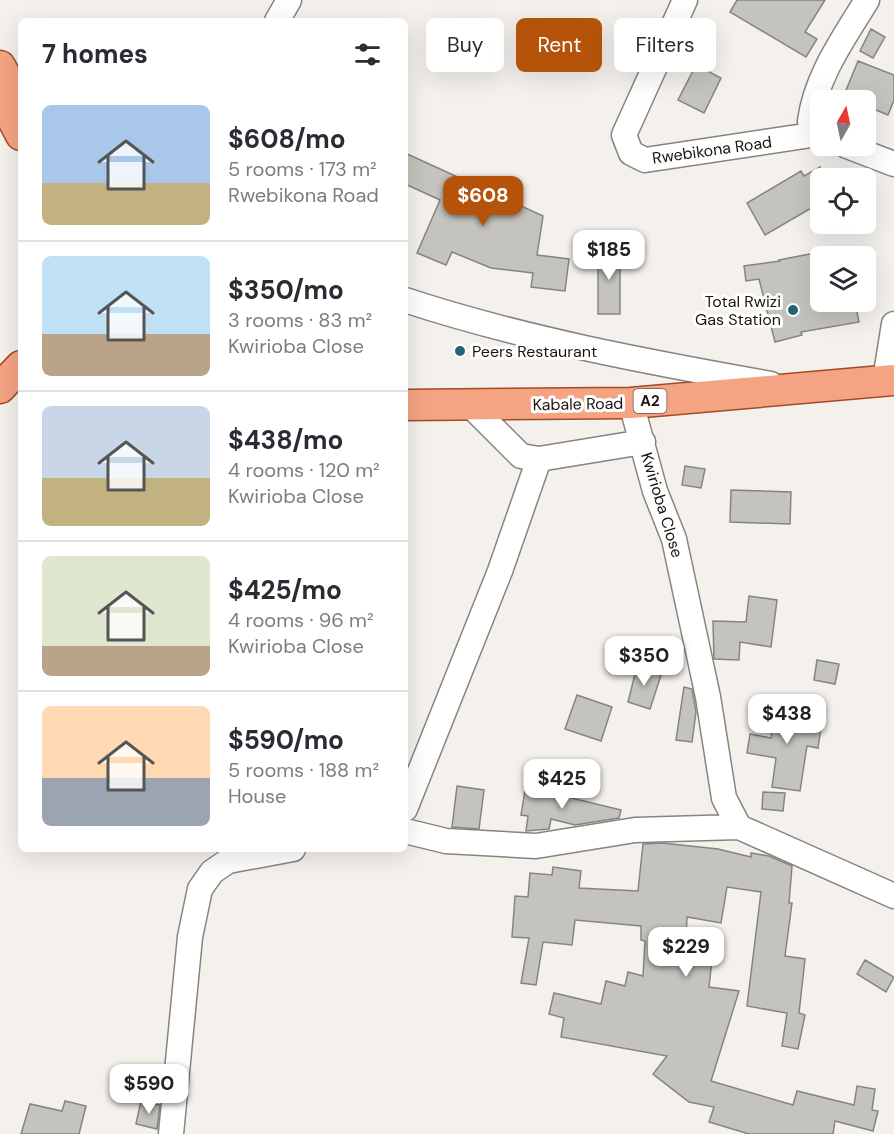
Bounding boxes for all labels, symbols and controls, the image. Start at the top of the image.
chip: Buy [426,18,504,72]
chip: Rent [516,18,602,72]
chip: Filters [614,18,716,72]
text: 7 homes [42,37,148,71]
icon: filters [351,38,384,71]
north arrow [810,90,876,156]
map controls [810,90,876,312]
text: $608/mo [228,122,346,156]
icon: home [90,129,162,201]
street label: Rwebikona Road [651,131,773,169]
text: 5 rooms · 173 m² [228,156,377,182]
button: locate [810,168,876,234]
pin: $608 [447,176,519,227]
text: Rwebikona Road [228,182,379,208]
text: $608 [457,182,509,208]
pin: $185 [573,230,645,281]
text: $185 [587,236,631,262]
button: layers [810,246,876,312]
text: $350/mo [228,273,344,307]
icon: home [90,280,162,352]
place label: Total Rwizi Gas Station [695,291,781,330]
marker: Total Rwizi Gas Station [786,303,800,317]
text: 3 rooms · 83 m² [228,307,372,333]
text: Kwirioba Close [228,333,364,359]
place label: Peers Restaurant [472,341,597,362]
marker: Peers Restaurant [453,344,467,358]
road number: A2 [634,389,666,413]
street label: Kabale Road [533,393,623,415]
text: $438/mo [228,423,343,457]
icon: home [90,430,162,502]
street label: Kwirioba Close [636,450,688,560]
text: 4 rooms · 120 m² [228,457,380,483]
text: Kwirioba Close [228,483,364,509]
text: $425/mo [228,573,342,607]
icon: home [90,580,162,652]
text: 4 rooms · 96 m² [228,607,374,633]
text: Kwirioba Close [228,633,364,659]
pin: $350 [608,636,680,687]
text: $350 [619,642,669,668]
pin: $438 [751,694,823,745]
text: $438 [762,700,812,726]
text: $590/mo [228,723,344,757]
icon: home [90,730,162,802]
text: 5 rooms · 188 m² [228,757,379,783]
pin: $425 [526,759,598,810]
text: $425 [537,765,587,791]
text: House [228,783,286,809]
pin: $229 [650,927,722,978]
text: $229 [662,933,710,959]
pin: $590 [113,1064,185,1115]
text: $590 [124,1070,174,1096]

